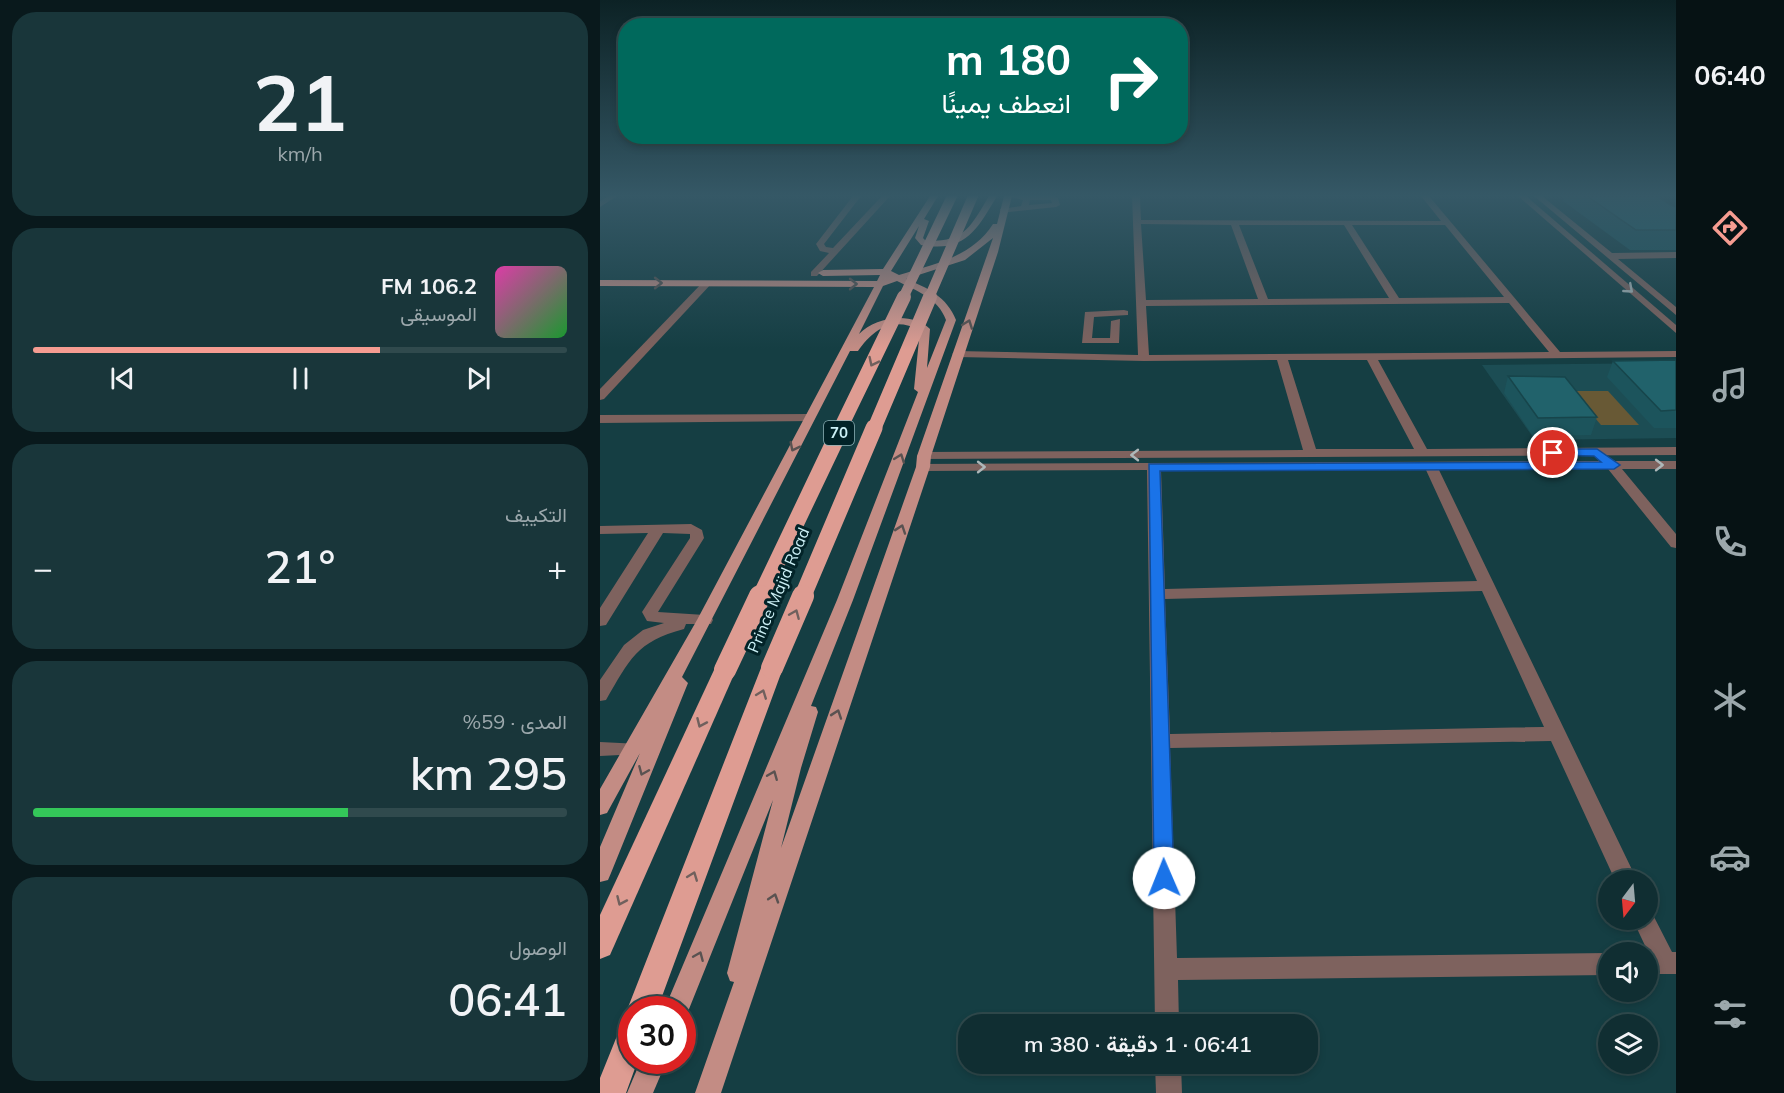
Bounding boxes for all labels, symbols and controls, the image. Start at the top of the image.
text: 180 m [946,33,1071,86]
icon: right [1092,42,1170,120]
text: 21 [253,53,347,151]
text: 06:40 [1694,58,1766,92]
text: انعطف يمينًا [941,86,1071,120]
text: km/h [277,141,323,166]
icon: directions [1709,207,1751,249]
text: 106.2 FM [381,272,477,300]
one-way arrow [654,277,663,289]
one-way arrow [849,277,858,290]
one-way arrow [1622,282,1633,293]
text: الموسيقى [400,301,477,326]
one-way arrow [961,320,973,331]
one-way arrow [868,356,880,367]
icon: previous [106,362,139,395]
icon: pause [284,362,317,395]
icon: next [462,362,495,395]
icon: music [1709,364,1751,406]
road number: 70 [824,421,854,445]
pin [1527,427,1578,478]
icon: arrive [1536,436,1569,469]
one-way arrow [790,440,801,451]
one-way arrow [1130,449,1139,461]
one-way arrow [893,453,905,464]
one-way arrow [1655,459,1664,471]
one-way arrow [977,461,986,473]
text: التكييف [505,502,567,527]
icon: phone [1709,521,1751,563]
street label: Prince Majid Road [743,524,813,656]
one-way arrow [894,525,906,535]
text: 21° [265,538,335,594]
text: − [33,547,53,588]
text: + [547,547,567,588]
one-way arrow [788,609,800,620]
icon: climate [1709,679,1751,721]
one-way arrow [755,689,767,700]
text: المدى · 59% [463,709,567,734]
one-way arrow [830,709,843,720]
one-way arrow [696,717,708,728]
text: 295 km [410,745,567,801]
one-way arrow [638,764,650,775]
one-way arrow [766,771,778,782]
icon: car [1709,836,1751,878]
position arrow [1132,846,1196,910]
north arrow [1598,870,1658,930]
map controls [1598,870,1658,1074]
one-way arrow [686,872,698,883]
one-way arrow [766,893,779,904]
one-way arrow [616,894,628,905]
text: الوصول [509,935,567,960]
button: sound [1598,942,1658,1002]
one-way arrow [691,951,703,962]
text: 06:41 [448,971,567,1027]
icon: filters [1709,993,1751,1035]
speed limit sign: 30 [618,996,696,1074]
button: layers [1598,1014,1658,1074]
text: 06:41 · 1 دقيقة · 380 m [1024,1030,1252,1058]

